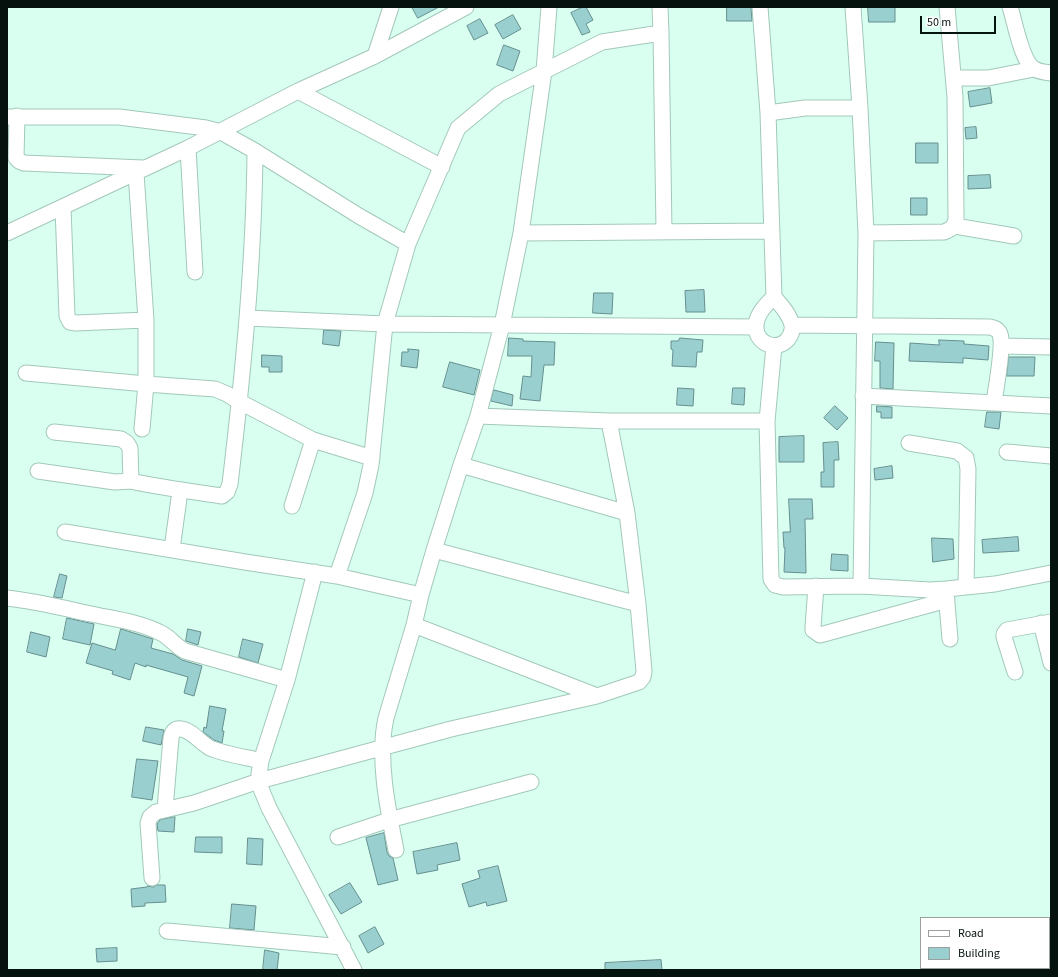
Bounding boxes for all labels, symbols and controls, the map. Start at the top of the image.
scale bar [922,8,998,34]
text: 50 m [927,14,951,31]
legend [920,917,1050,969]
text: Road [958,925,984,942]
text: Building [958,945,1000,962]

